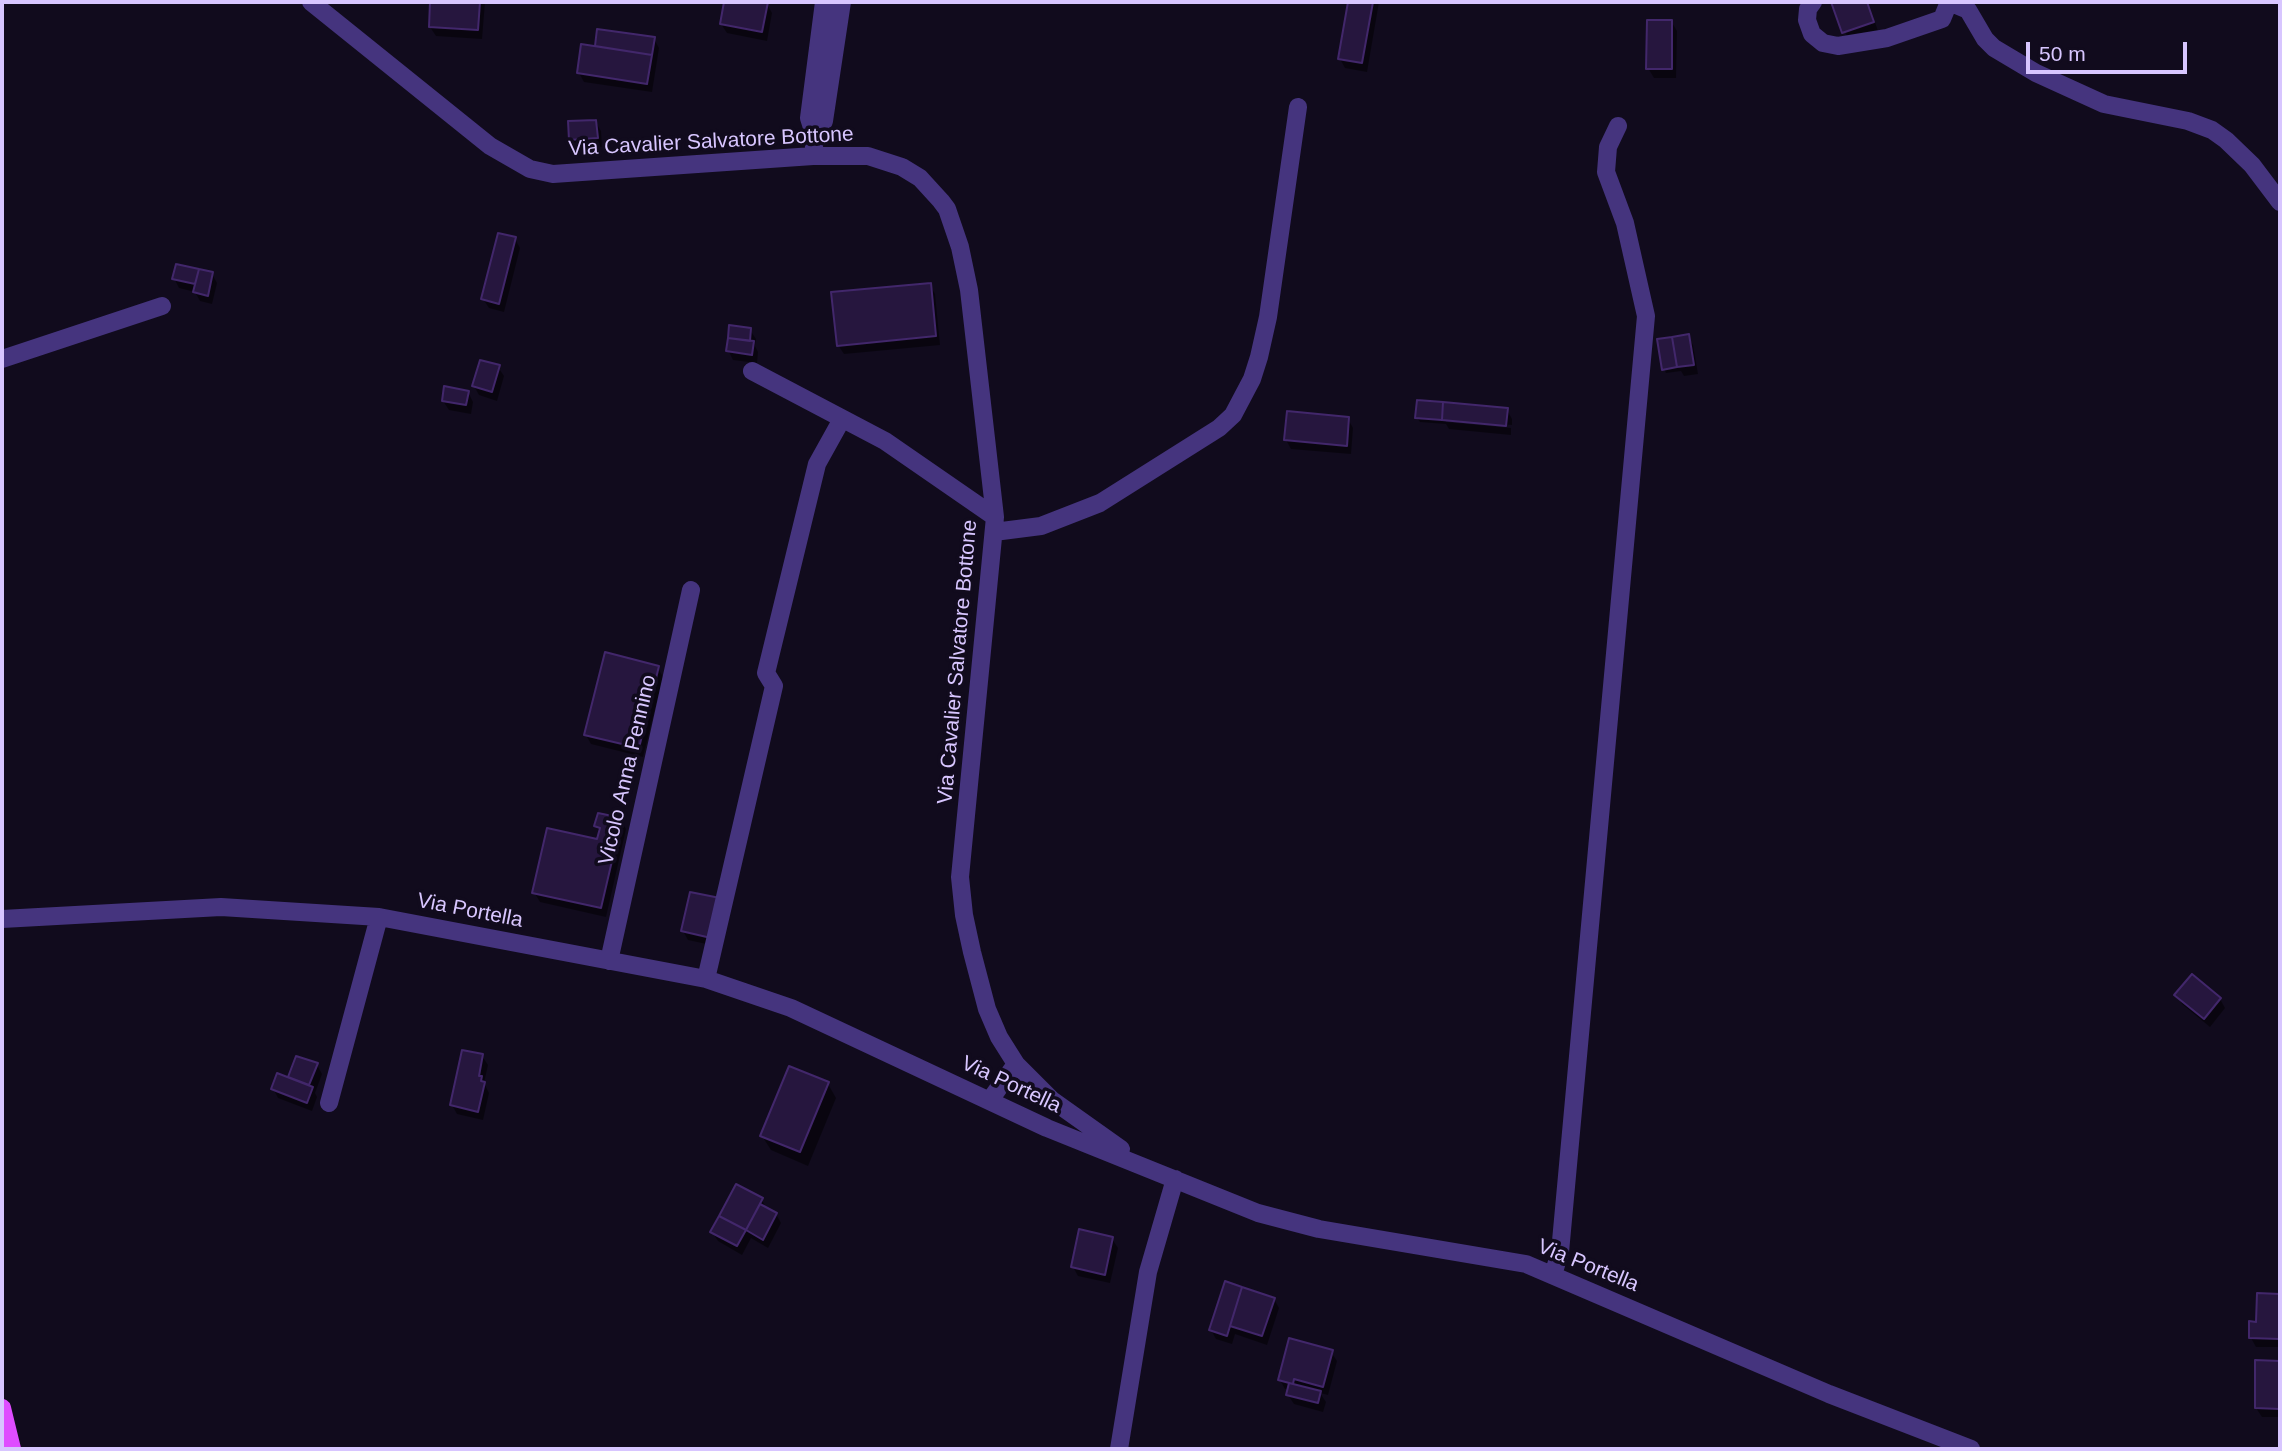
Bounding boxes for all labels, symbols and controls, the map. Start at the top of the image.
scale bar [2030,28,2191,72]
text: 50 m [2039,42,2086,65]
street label: Via Cavalier Salvatore Bottone [568,122,854,162]
street label: Via Cavalier Salvatore Bottone [933,519,983,805]
street label: Vicolo Anna Pennino [594,672,662,868]
street label: Via Portella [415,888,525,934]
street label: Via Portella [957,1051,1065,1119]
street label: Via Portella [1534,1234,1642,1298]

